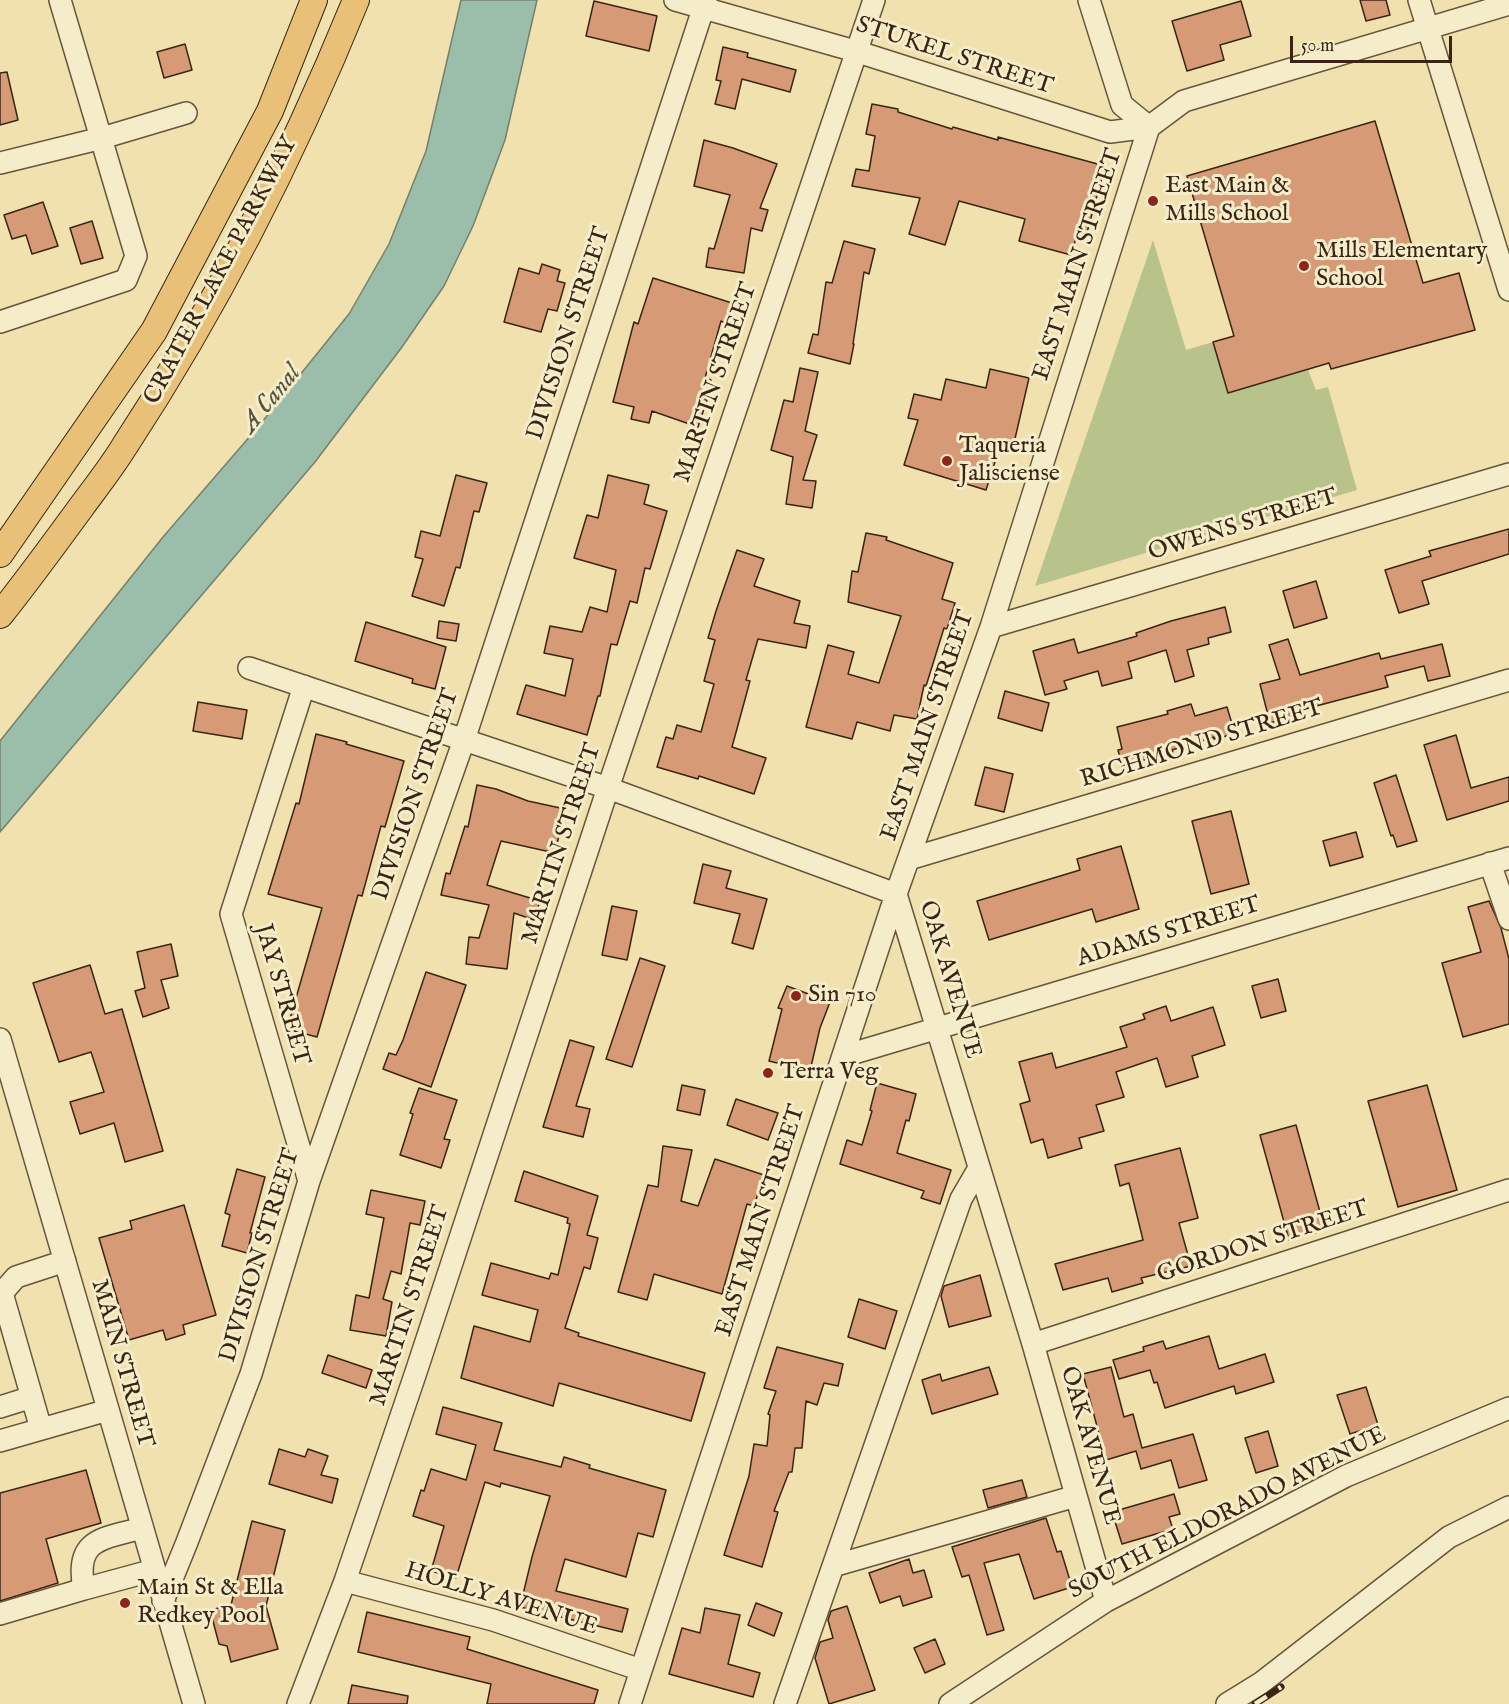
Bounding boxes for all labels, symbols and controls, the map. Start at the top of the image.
street label: STUKEL STREET [852,12,1056,102]
scale bar [1293,24,1455,62]
text: 50 m [1301,35,1334,58]
street label: CRATER LAKE PARKWAY [139,132,305,410]
street label: EAST MAIN STREET [1028,146,1130,384]
place label: East Main & Mills School [1165,173,1289,229]
marker: East Main & Mills School [1146,194,1160,208]
street label: DIVISION STREET [522,224,618,444]
place label: Mills Elementary School [1316,238,1487,294]
marker: Mills Elementary School [1297,259,1311,273]
street label: MARTIN STREET [669,279,765,487]
water label: A Canal [235,360,309,440]
place label: Taqueria Jalisciense [959,433,1060,489]
marker: Taqueria Jalisciense [940,454,954,468]
street label: OWENS STREET [1145,484,1341,568]
street label: EAST MAIN STREET [876,607,982,845]
street label: DIVISION STREET [367,685,467,905]
street label: RICHMOND STREET [1077,694,1327,796]
street label: MARTIN STREET [517,740,609,948]
street label: ADAMS STREET [1074,891,1264,975]
street label: OAK AVENUE [911,898,987,1062]
street label: JAY STREET [247,921,315,1069]
place label: Sin 710 [808,982,877,1010]
marker: Sin 710 [789,989,803,1003]
place label: Terra Veg [780,1059,878,1087]
marker: Terra Veg [761,1066,775,1080]
street label: EAST MAIN STREET [711,1102,813,1340]
street label: DIVISION STREET [215,1146,307,1366]
street label: GORDON STREET [1154,1195,1372,1291]
street label: MARTIN STREET [365,1202,457,1410]
street label: MAIN STREET [83,1277,159,1451]
street label: OAK AVENUE [1053,1364,1125,1528]
street label: SOUTH ELDORADO AVENUE [1064,1421,1392,1607]
street label: HOLLY AVENUE [401,1557,601,1643]
place label: Main St & Ella Redkey Pool [137,1575,284,1631]
marker: Main St & Ella Redkey Pool [118,1596,132,1610]

